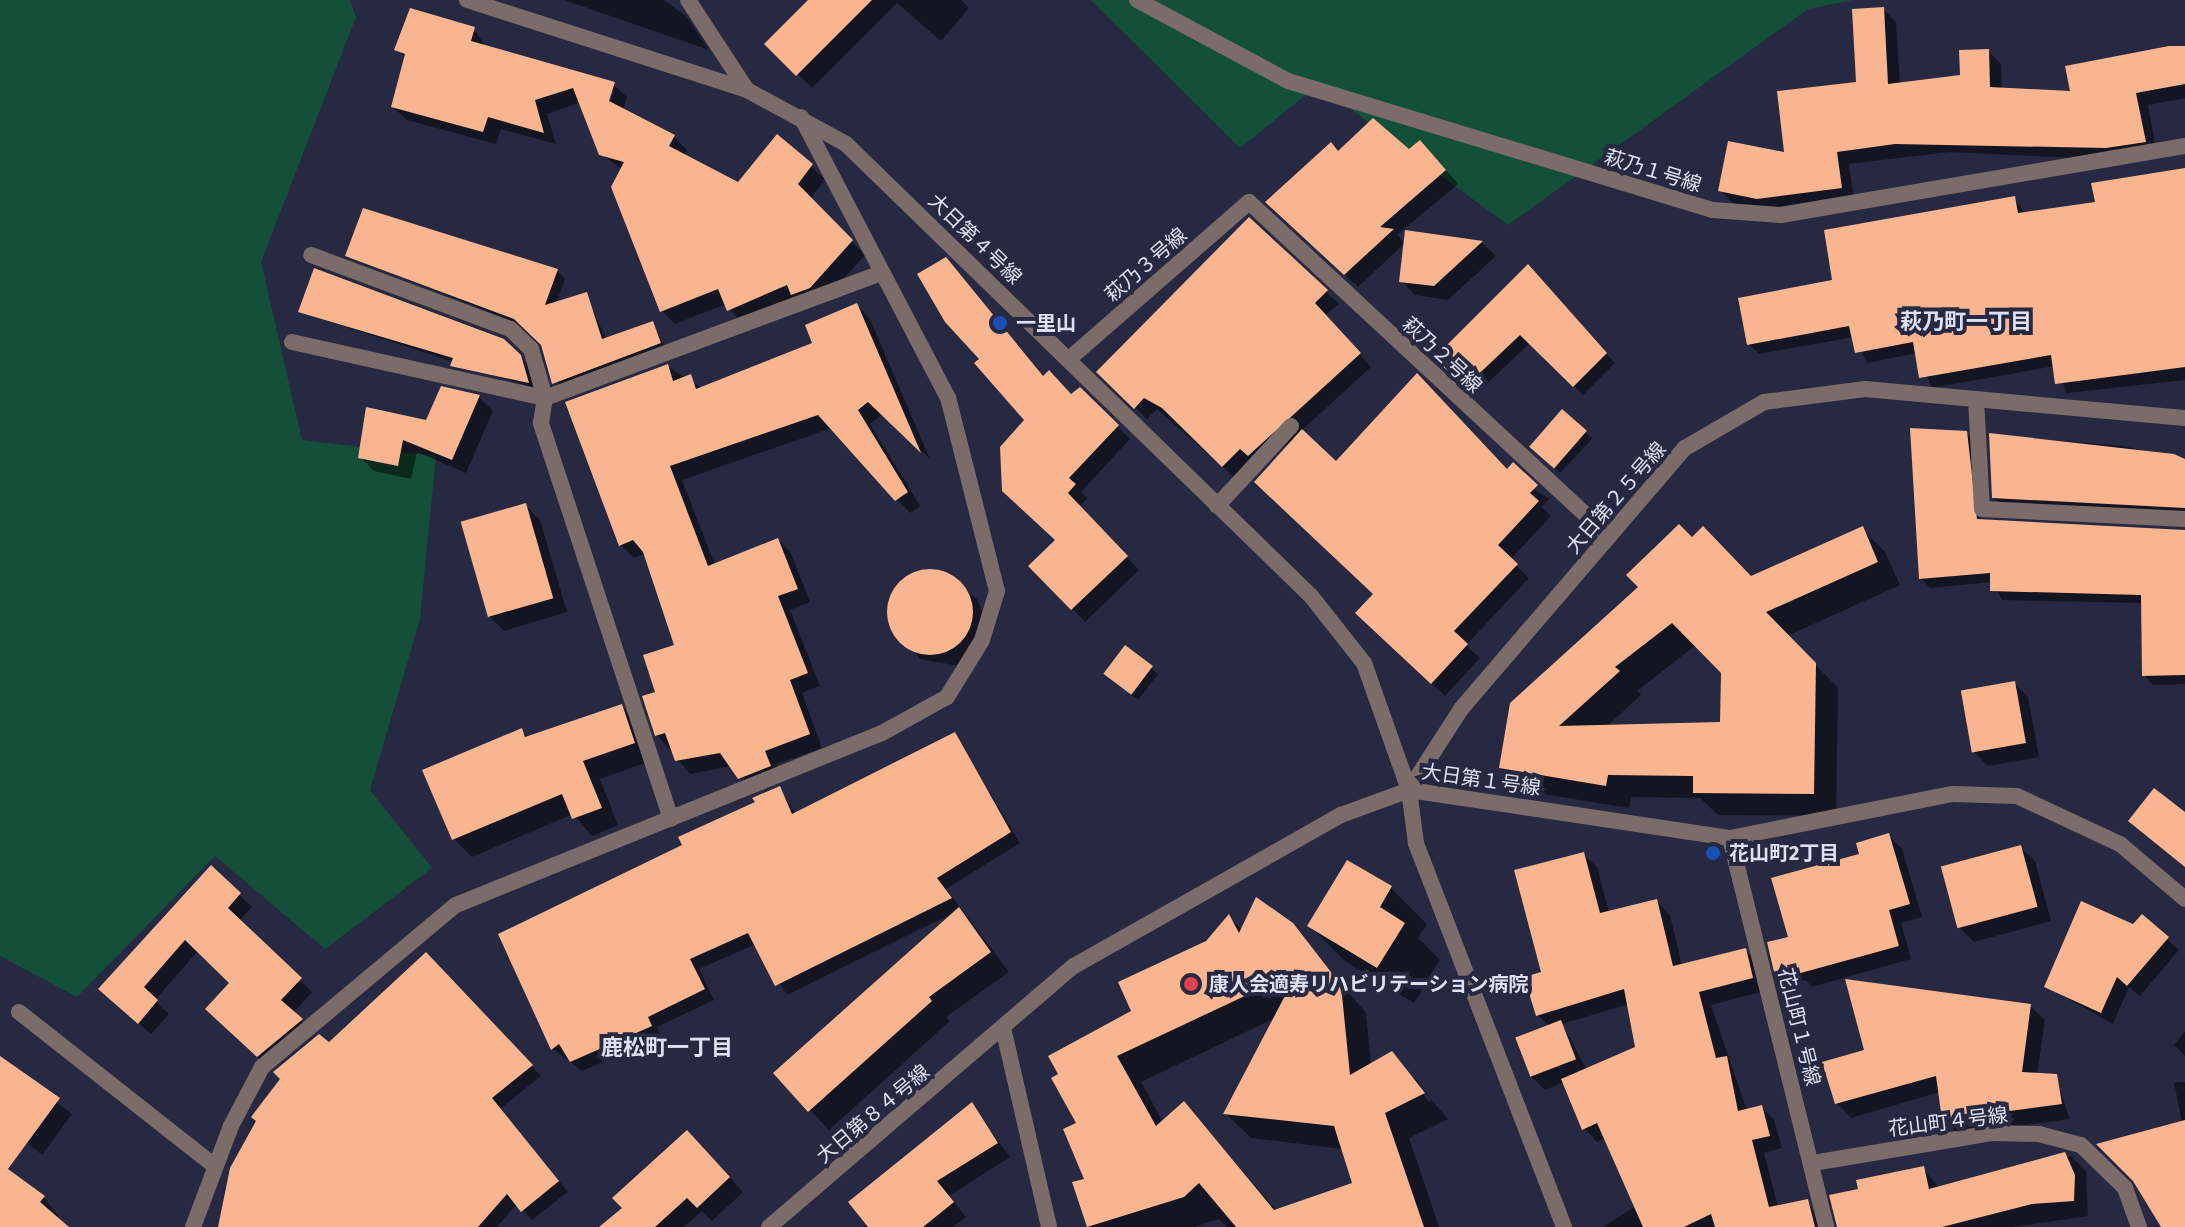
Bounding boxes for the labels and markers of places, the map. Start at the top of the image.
place label: 一里山 [1016,311,1076,335]
marker: 一里山 [991,314,1009,332]
place label: 花山町2丁目 [1729,841,1839,865]
marker: 花山町2丁目 [1704,844,1722,862]
place label: 康人会適寿リハビリテーション病院 [1209,972,1529,996]
marker: 康人会適寿リハビリテーション病院 [1180,973,1202,995]

